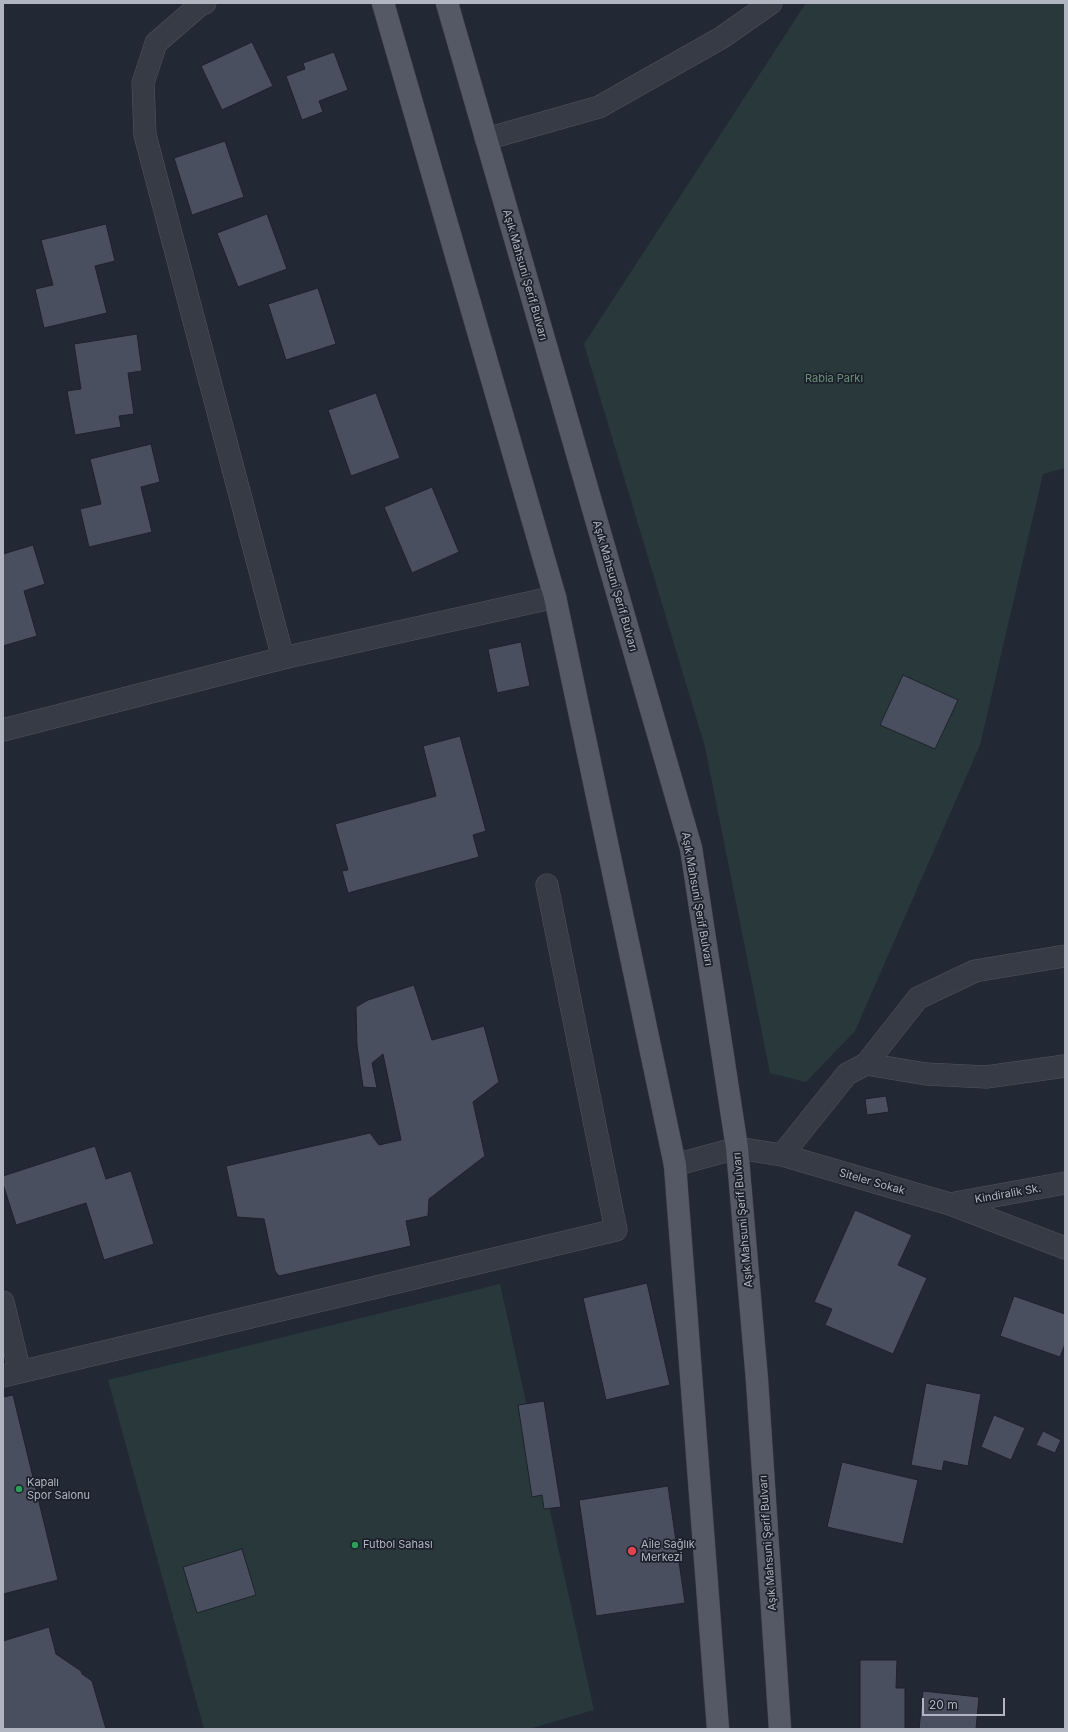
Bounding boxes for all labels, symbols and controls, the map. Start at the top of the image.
street label: Aşık Mahsuni Şerif Bulvarı [500,208,550,342]
park label: Rabia Parkı [805,372,863,386]
street label: Aşık Mahsuni Şerif Bulvarı [590,519,640,653]
street label: Aşık Mahsuni Şerif Bulvarı [679,831,715,967]
street label: Aşık Mahsuni Şerif Bulvarı [731,1152,755,1288]
street label: Siteler Sokak [838,1166,906,1198]
street label: Kindiralik Sk. [974,1182,1042,1206]
street label: Aşık Mahsuni Şerif Bulvarı [757,1475,779,1611]
place label: Kapalı Spor Salonu [27,1476,90,1502]
marker: Kapalı Spor Salonu [14,1484,24,1494]
place label: Futbol Sahası [363,1538,433,1552]
place label: Aile Sağlık Merkezi [641,1538,695,1564]
marker: Futbol Sahası [350,1540,360,1550]
marker: Aile Sağlık Merkezi [626,1545,638,1557]
scale bar [924,1690,1007,1716]
text: 20 m [929,1697,958,1712]

